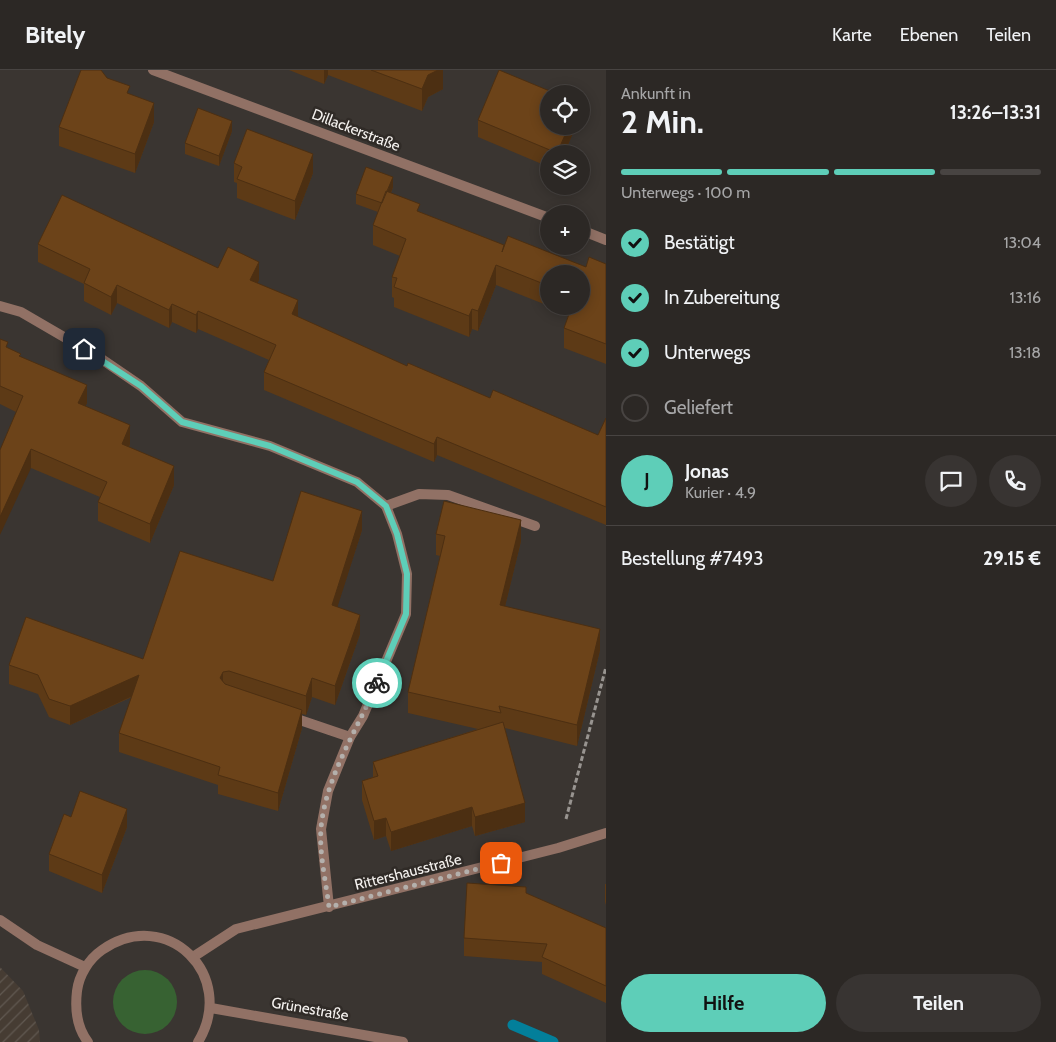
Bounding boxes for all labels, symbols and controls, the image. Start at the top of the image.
text: Bitely [25,20,85,49]
text: Karte [832,24,872,46]
text: Ebenen [900,24,958,46]
text: Teilen [986,24,1031,46]
text: Ankunft in [621,84,691,103]
map controls [540,85,590,315]
button: locate [540,85,590,135]
text: 13:26–13:31 [950,101,1041,124]
text: 2 Min. [621,102,704,141]
street label: Dillackerstraße [309,105,403,155]
button: layers [540,145,590,195]
text: Unterwegs · 100 m [621,183,750,202]
button: + [540,205,590,255]
icon: check [621,229,649,257]
text: Bestätigt [664,231,735,254]
text: 13:04 [1003,233,1041,252]
button: − [540,265,590,315]
icon: check [621,284,649,312]
text: In Zubereitung [664,286,780,309]
text: 13:16 [1009,288,1041,307]
pin [63,328,105,370]
icon: home [70,335,98,363]
icon: check [621,339,649,367]
text: Unterwegs [664,341,751,364]
text: 13:18 [1009,343,1041,362]
text: Geliefert [664,396,733,419]
button: chat [925,455,977,507]
button: phone [989,455,1041,507]
text: Jonas [685,460,729,483]
text: J [644,469,650,492]
text: Kurier · 4.9 [685,483,756,502]
text: Bestellung #7493 [621,547,764,570]
text: 29.15 € [983,547,1041,570]
courier [352,658,402,708]
icon: bike [363,669,391,697]
pin [480,842,522,884]
icon: bag [487,849,515,877]
street label: Rittershausstraße [353,850,464,894]
button: Hilfe [621,974,826,1032]
button: Teilen [836,974,1041,1032]
street label: Grünestraße [270,993,350,1025]

